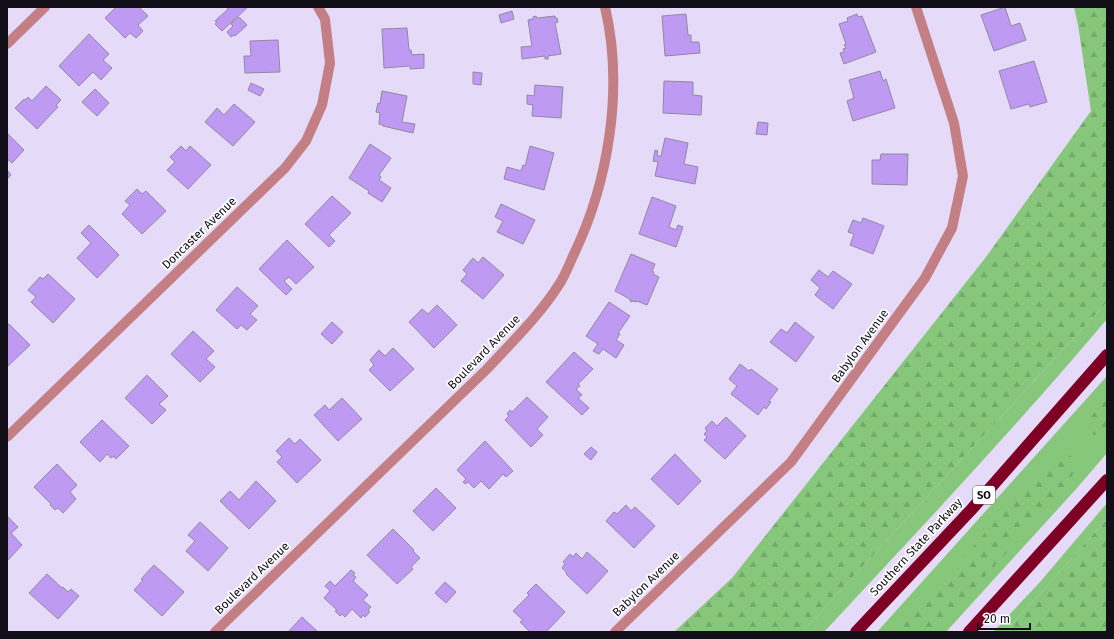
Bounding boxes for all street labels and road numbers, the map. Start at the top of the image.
street label: Doncaster Avenue [159,194,239,272]
street label: Babylon Avenue [829,307,891,385]
street label: Boulevard Avenue [445,312,523,392]
road number: SO [973,486,995,504]
street label: Southern State Parkway [867,495,965,599]
street label: Boulevard Avenue [212,539,292,617]
street label: Babylon Avenue [610,549,682,619]

